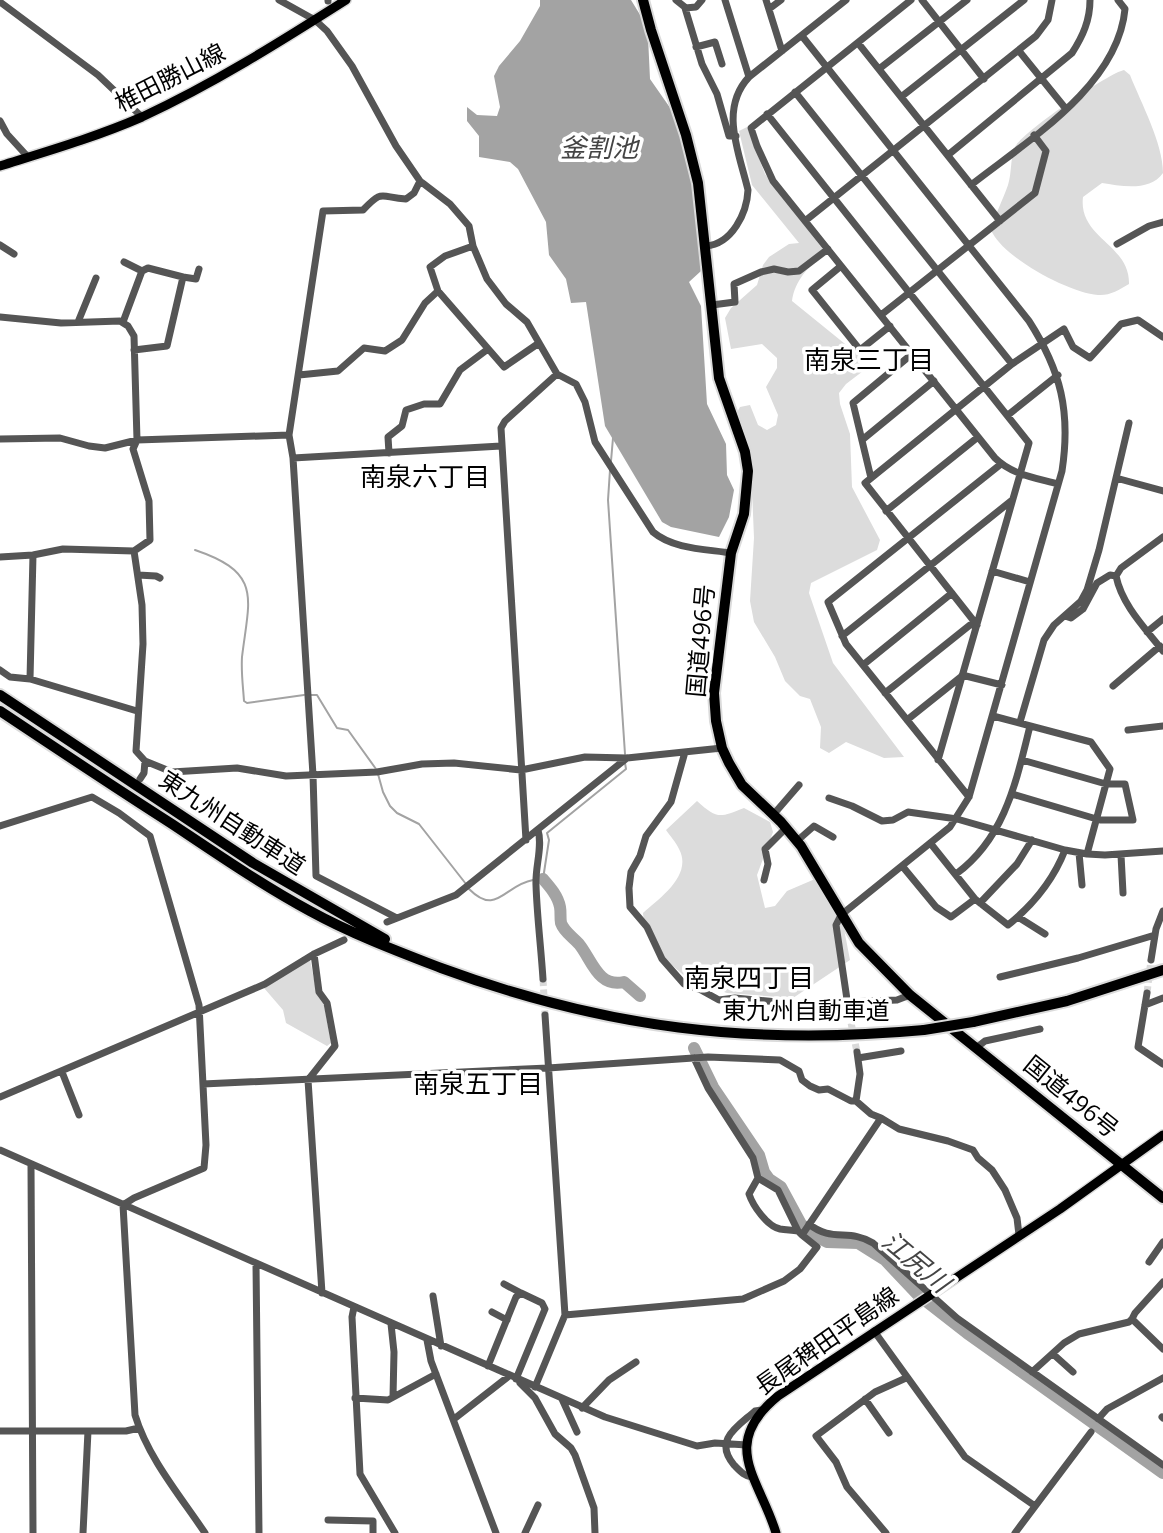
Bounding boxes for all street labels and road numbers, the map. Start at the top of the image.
street label: 椎田勝山線 [108,35,230,119]
street label: 国道496号 [678,583,721,699]
street label: 東九州自動車道 [153,762,312,881]
street label: 東九州自動車道 [722,993,890,1026]
street label: 国道496号 [1018,1047,1126,1144]
street label: 長尾稗田平島線 [748,1278,904,1401]

